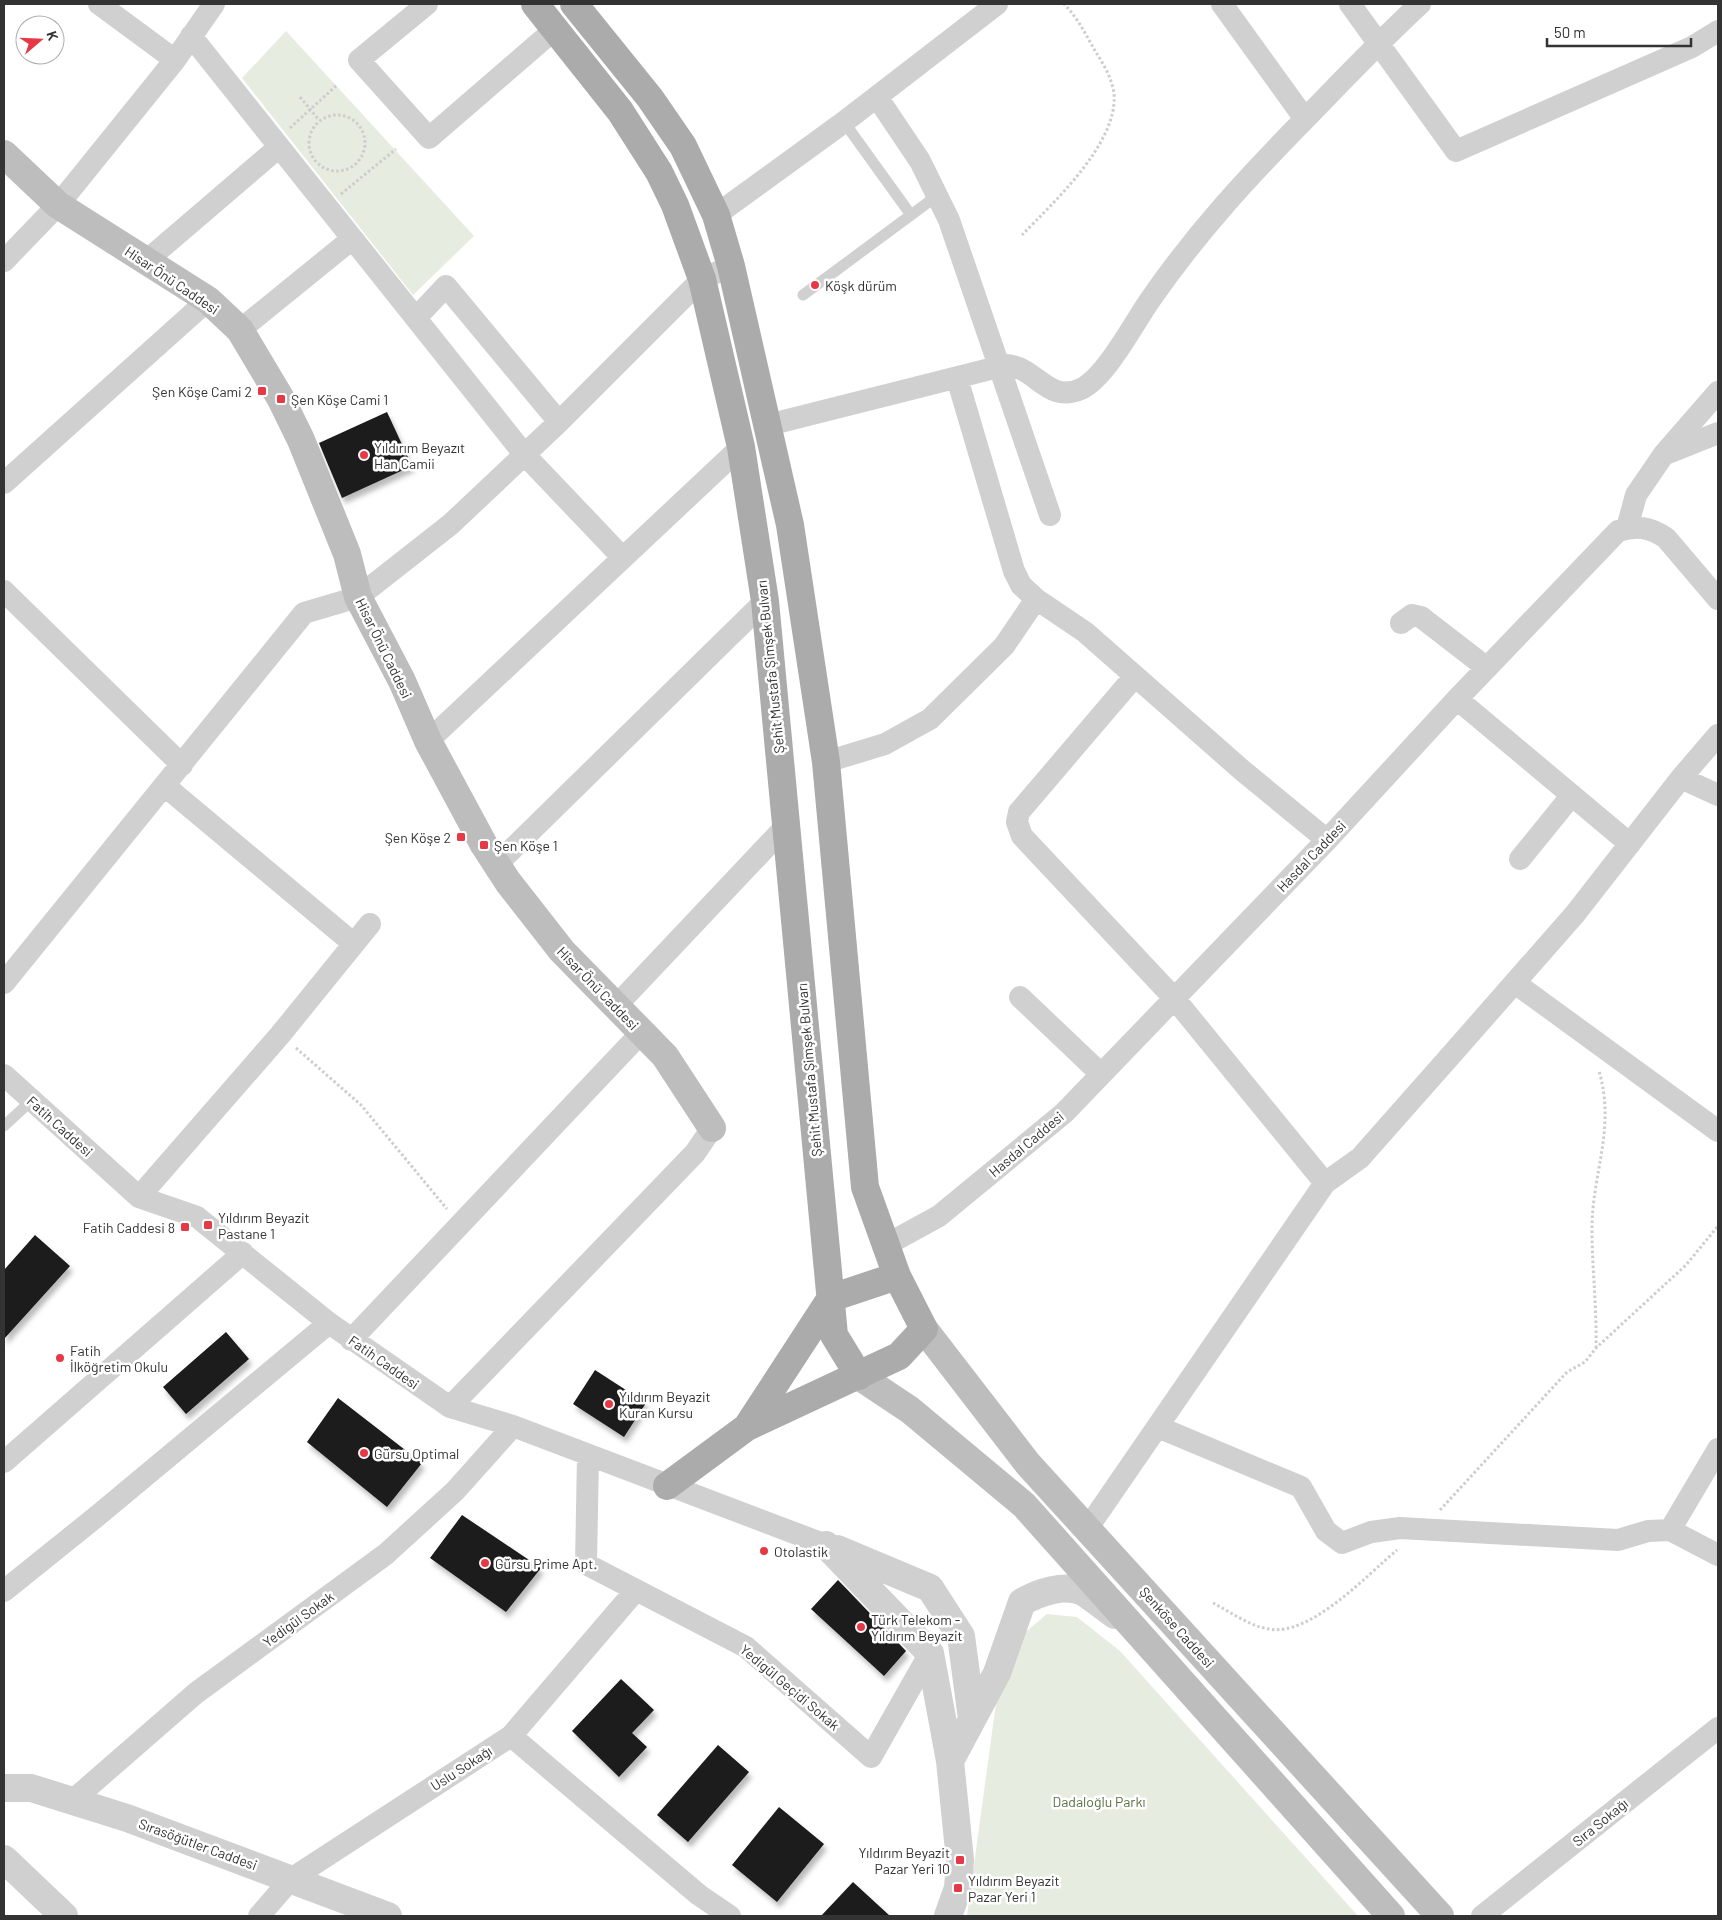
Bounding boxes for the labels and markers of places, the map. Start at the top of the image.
place label: Köşk dürüm [825,277,897,294]
marker: Köşk dürüm [809,279,821,291]
place label: Şen Köşe Cami 2 [152,383,252,400]
marker: Şen Köşe Cami 2 [256,385,268,397]
place label: Şen Köşe Cami 1 [291,391,388,408]
marker: Şen Köşe Cami 1 [275,393,287,405]
place label: Yıldırım Beyazıt Han Camii [374,439,465,472]
marker: Yıldırım Beyazıt Han Camii [358,449,370,461]
place label: Şen Köşe 2 [385,829,451,846]
marker: Şen Köşe 2 [455,831,467,843]
place label: Şen Köşe 1 [494,837,558,854]
marker: Şen Köşe 1 [478,839,490,851]
place label: Yıldırım Beyazit Pastane 1 [218,1209,310,1242]
place label: Fatih Caddesi 8 [83,1219,175,1236]
marker: Yıldırım Beyazit Pastane 1 [202,1219,214,1231]
marker: Fatih Caddesi 8 [179,1221,191,1233]
place label: Fatih İlköğretim Okulu [70,1342,168,1375]
marker: Fatih İlköğretim Okulu [54,1352,66,1364]
place label: Yıldırım Beyazit Kuran Kursu [619,1388,711,1421]
marker: Yıldırım Beyazit Kuran Kursu [603,1398,615,1410]
place label: Gürsu Optimal [374,1445,459,1462]
marker: Gürsu Optimal [358,1447,370,1459]
place label: Otolastik [774,1543,828,1560]
marker: Otolastik [758,1545,770,1557]
place label: Gürsu Prime Apt. [495,1555,597,1572]
marker: Gürsu Prime Apt. [479,1557,491,1569]
place label: Türk Telekom - Yıldırım Beyazit [871,1611,963,1644]
marker: Türk Telekom - Yıldırım Beyazit [855,1621,867,1633]
place label: Yıldırım Beyazit Pazar Yeri 10 [858,1844,950,1877]
marker: Yıldırım Beyazit Pazar Yeri 10 [954,1854,966,1866]
place label: Yıldırım Beyazit Pazar Yeri 1 [968,1872,1060,1905]
marker: Yıldırım Beyazit Pazar Yeri 1 [952,1882,964,1894]

